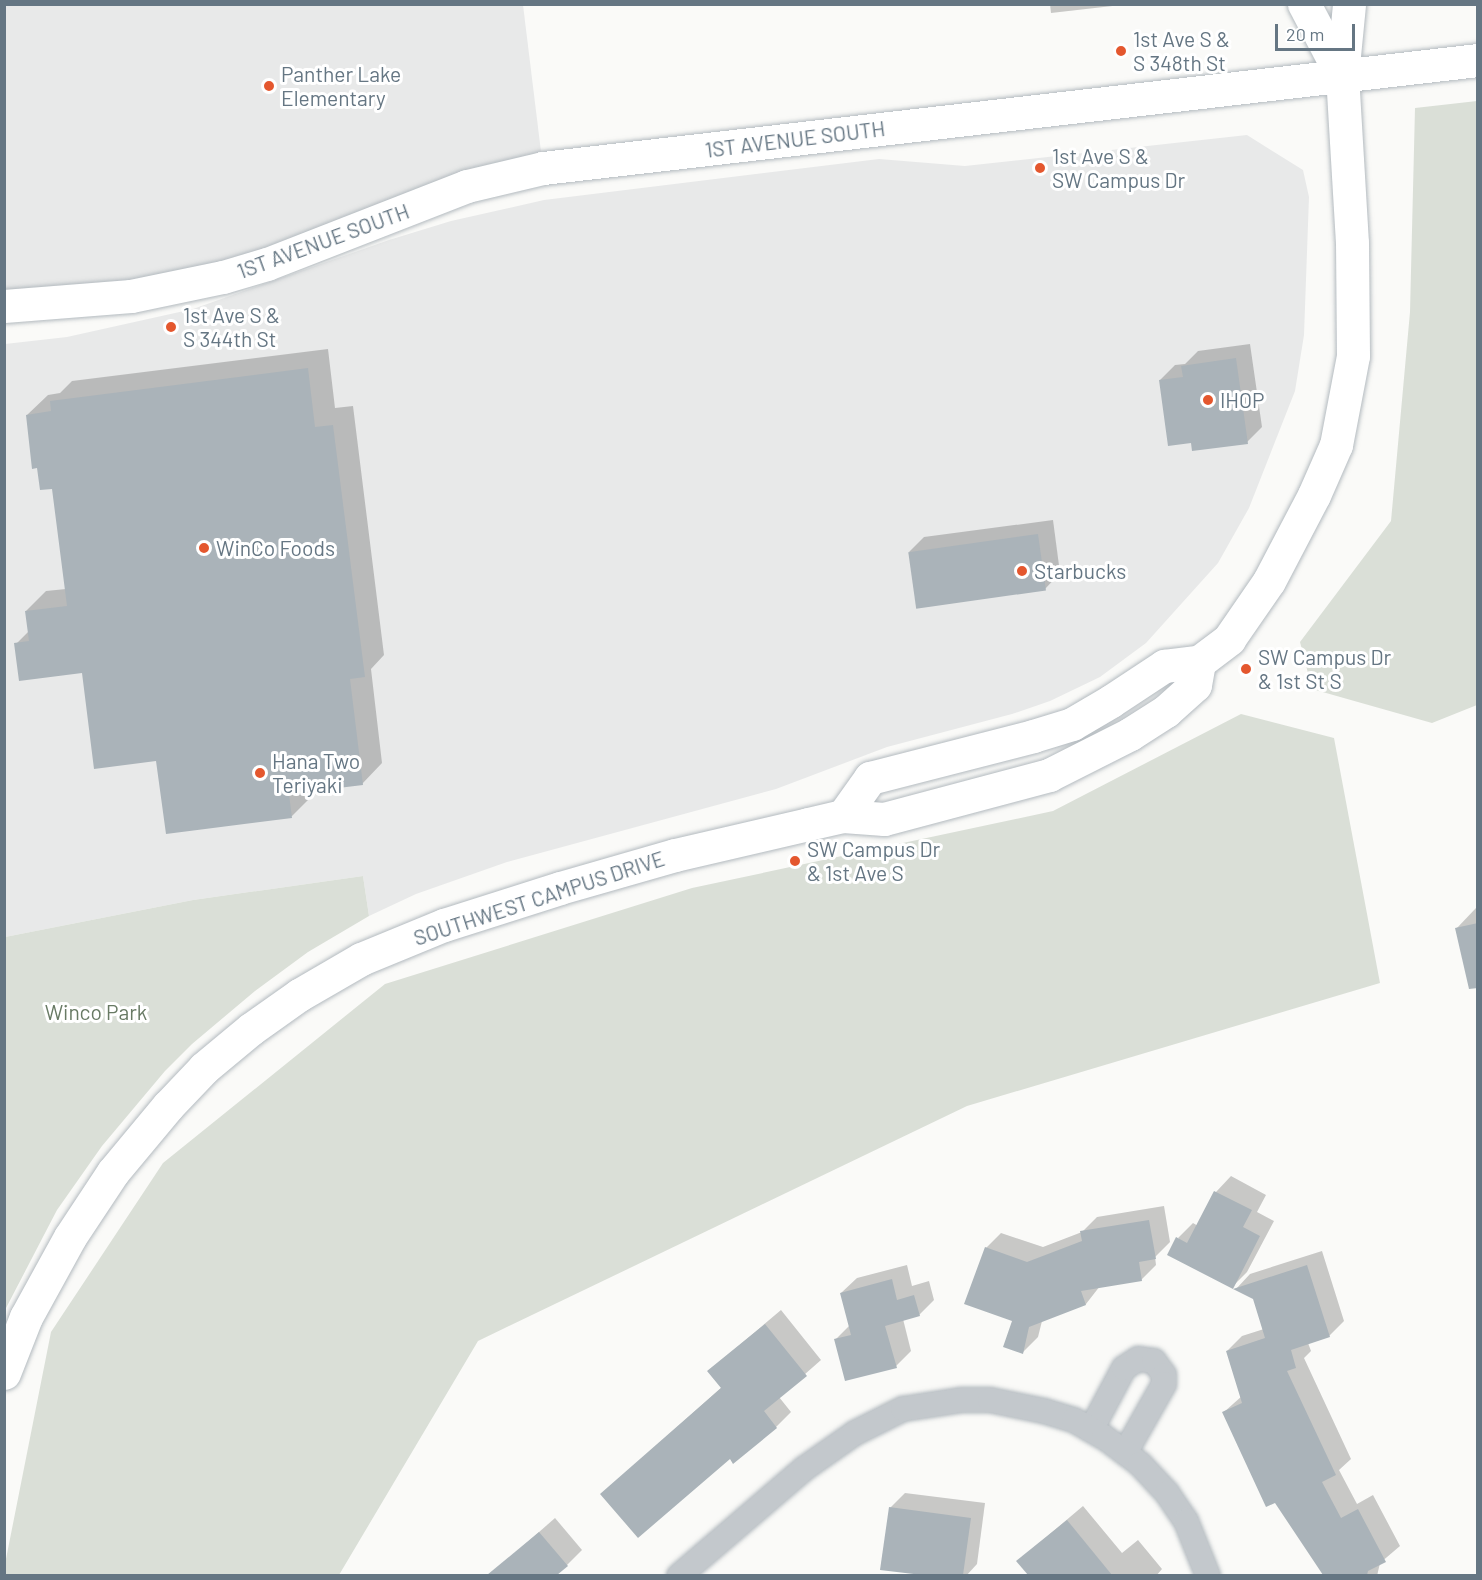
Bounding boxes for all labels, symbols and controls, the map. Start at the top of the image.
scale bar [1278,12,1358,50]
text: 20 m [1286,23,1324,45]
place label: 1st Ave S & S 348th St [1133,26,1230,76]
marker: 1st Ave S & S 348th St [1114,44,1128,58]
place label: Panther Lake Elementary [281,61,401,111]
marker: Panther Lake Elementary [262,79,276,93]
street label: 1ST AVENUE SOUTH [704,115,886,163]
place label: 1st Ave S & SW Campus Dr [1052,143,1185,193]
marker: 1st Ave S & SW Campus Dr [1033,161,1047,175]
street label: 1ST AVENUE SOUTH [234,198,412,284]
place label: 1st Ave S & S 344th St [183,302,280,352]
marker: 1st Ave S & S 344th St [164,320,178,334]
place label: IHOP [1220,387,1265,413]
marker: IHOP [1201,393,1215,407]
place label: WinCo Foods [216,535,335,561]
marker: WinCo Foods [197,541,211,555]
place label: Starbucks [1034,558,1126,584]
marker: Starbucks [1015,564,1029,578]
place label: SW Campus Dr & 1st St S [1258,644,1391,694]
marker: SW Campus Dr & 1st St S [1239,662,1253,676]
place label: Hana Two Teriyaki [272,748,360,798]
marker: Hana Two Teriyaki [253,766,267,780]
place label: SW Campus Dr & 1st Ave S [807,836,940,886]
street label: SOUTHWEST CAMPUS DRIVE [410,845,668,951]
marker: SW Campus Dr & 1st Ave S [788,854,802,868]
park label: Winco Park [45,999,147,1025]

